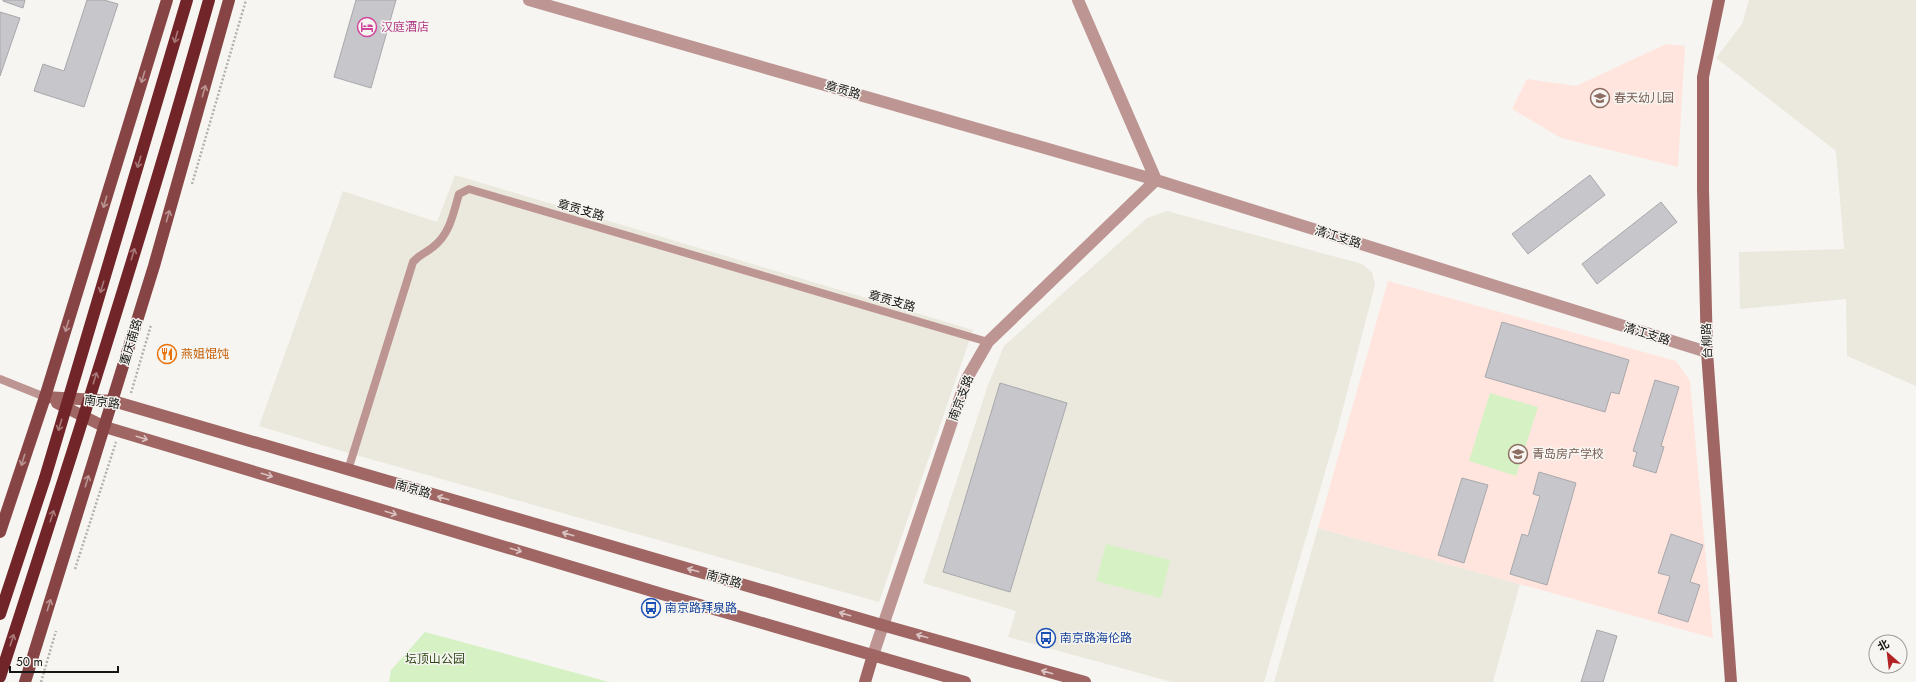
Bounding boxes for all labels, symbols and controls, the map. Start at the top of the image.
hotel icon: 汉庭酒店 [356,16,378,38]
place label: 汉庭酒店 [381,18,429,36]
one-way arrow [172,31,179,44]
one-way arrow [139,71,146,84]
street label: 章贡路 [823,76,863,104]
one-way arrow [201,85,208,98]
school or university icon: 春天幼儿园 [1589,87,1611,109]
place label: 春天幼儿园 [1614,89,1674,107]
one-way arrow [135,155,142,168]
one-way arrow [101,195,108,208]
street label: 章贡支路 [555,195,607,225]
one-way arrow [165,210,172,223]
street label: 清江支路 [1312,221,1364,253]
one-way arrow [130,248,137,261]
one-way arrow [98,280,105,293]
street label: 章贡支路 [866,286,918,316]
street label: 重庆南路 [115,316,147,368]
street label: 清江支路 [1621,318,1673,350]
one-way arrow [63,319,70,332]
street label: 台柳路 [1697,323,1717,359]
restaurant icon: 燕姐馄饨 [156,343,178,365]
place label: 燕姐馄饨 [181,345,229,363]
one-way arrow [92,372,99,385]
street label: 南京支路 [944,372,978,424]
street label: 南京路 [83,391,121,413]
one-way arrow [56,418,63,431]
one-way arrow [135,435,148,442]
school or university icon: 青岛房产学校 [1507,443,1529,465]
place label: 青岛房产学校 [1532,445,1604,463]
one-way arrow [19,454,26,467]
one-way arrow [260,472,273,479]
one-way arrow [84,474,91,487]
street label: 南京路 [393,475,433,503]
one-way arrow [437,494,450,501]
one-way arrow [49,510,56,523]
one-way arrow [384,510,397,517]
one-way arrow [562,530,575,537]
one-way arrow [509,547,522,554]
street label: 南京路 [704,565,744,593]
one-way arrow [687,566,700,573]
bus stop icon: 南京路拜泉路 [640,597,662,619]
one-way arrow [46,598,53,611]
place label: 南京路拜泉路 [665,599,737,617]
one-way arrow [839,610,852,617]
bus stop icon: 南京路海伦路 [1035,627,1057,649]
place label: 南京路海伦路 [1060,629,1132,647]
one-way arrow [916,632,929,639]
one-way arrow [9,633,16,646]
north arrow [1868,634,1908,674]
text: 北 [1875,636,1892,655]
scale bar [10,648,118,674]
park label: 坛顶山公园 [405,650,465,668]
text: 50 m [16,653,43,671]
one-way arrow [1041,667,1054,675]

